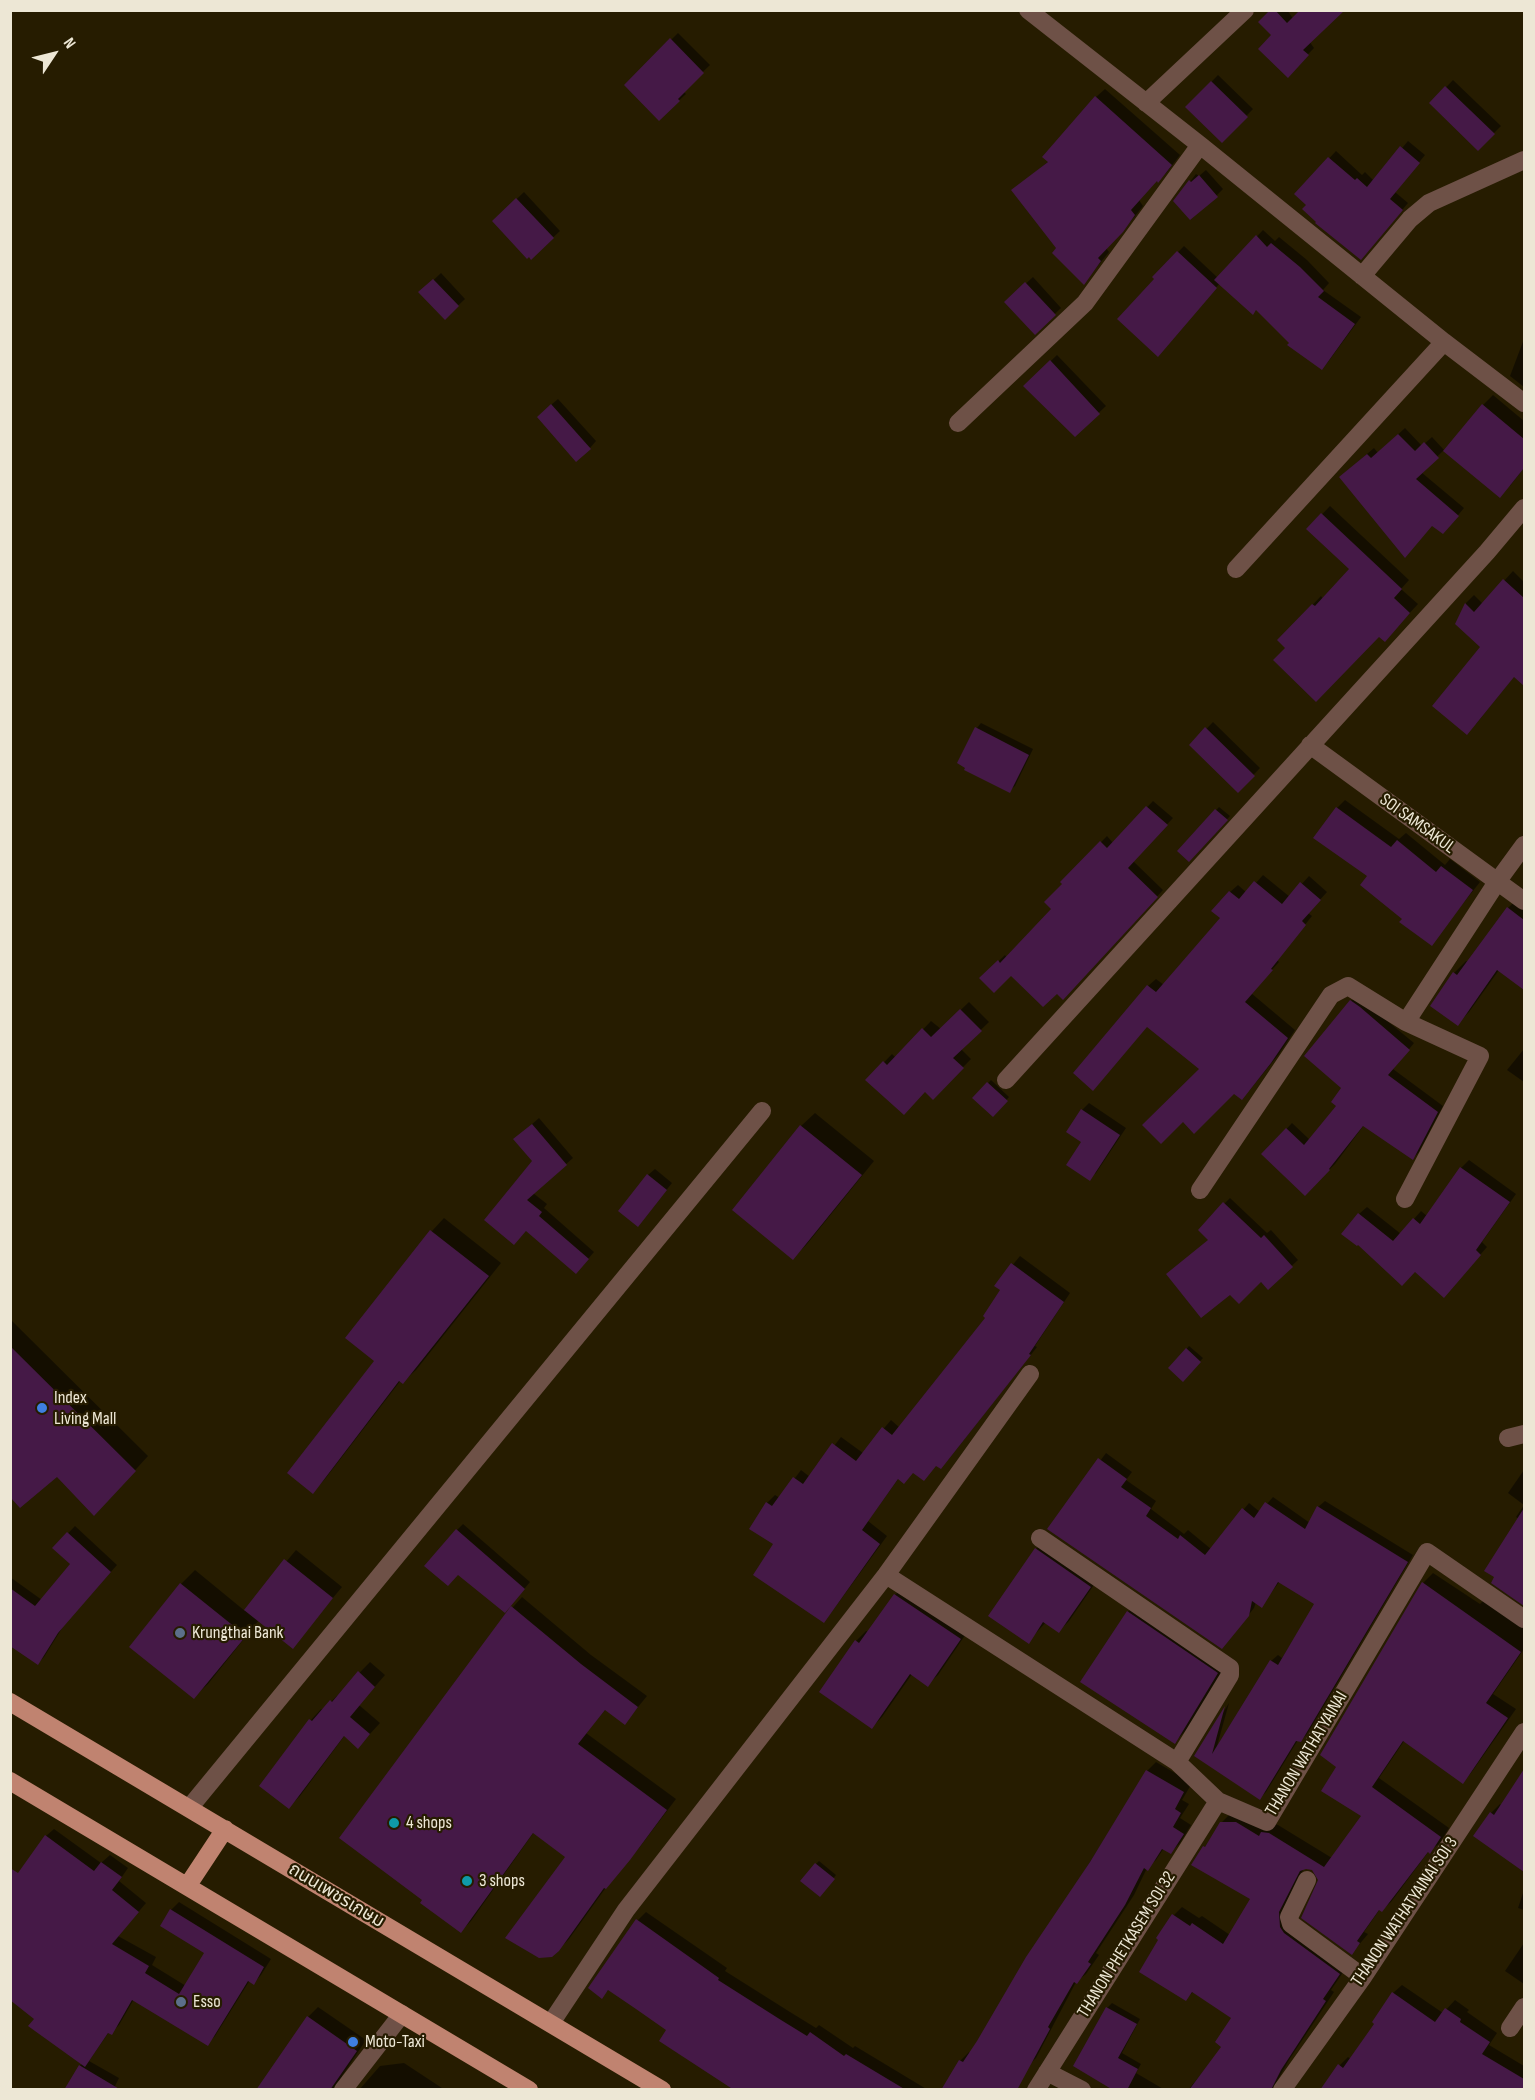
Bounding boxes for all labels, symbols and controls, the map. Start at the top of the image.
north arrow [24,24,84,84]
text: N [59,34,79,52]
street label: SOI SAMSAKUL [1375,789,1459,859]
place label: Index Living Mall [54,1387,116,1430]
marker: Index Living Mall [35,1401,49,1415]
place label: Krungthai Bank [192,1622,283,1644]
marker: Krungthai Bank [173,1626,187,1640]
street label: THANON WATHATYAINAI [1261,1688,1353,1820]
place label: 4 shops [406,1812,452,1834]
marker: 4 shops [387,1816,401,1830]
street label: THANON WATHATYAINAI SOI 3 [1347,1833,1463,1991]
street label: ถนนเพชรเกษม [284,1859,388,1933]
street label: THANON PHETKASEM SOI 32 [1073,1868,1181,2022]
place label: 3 shops [479,1870,525,1892]
marker: 3 shops [460,1874,474,1888]
place label: Esso [193,1991,221,2013]
marker: Esso [174,1995,188,2009]
place label: Moto-Taxi [365,2031,425,2053]
marker: Moto-Taxi [346,2035,360,2049]

